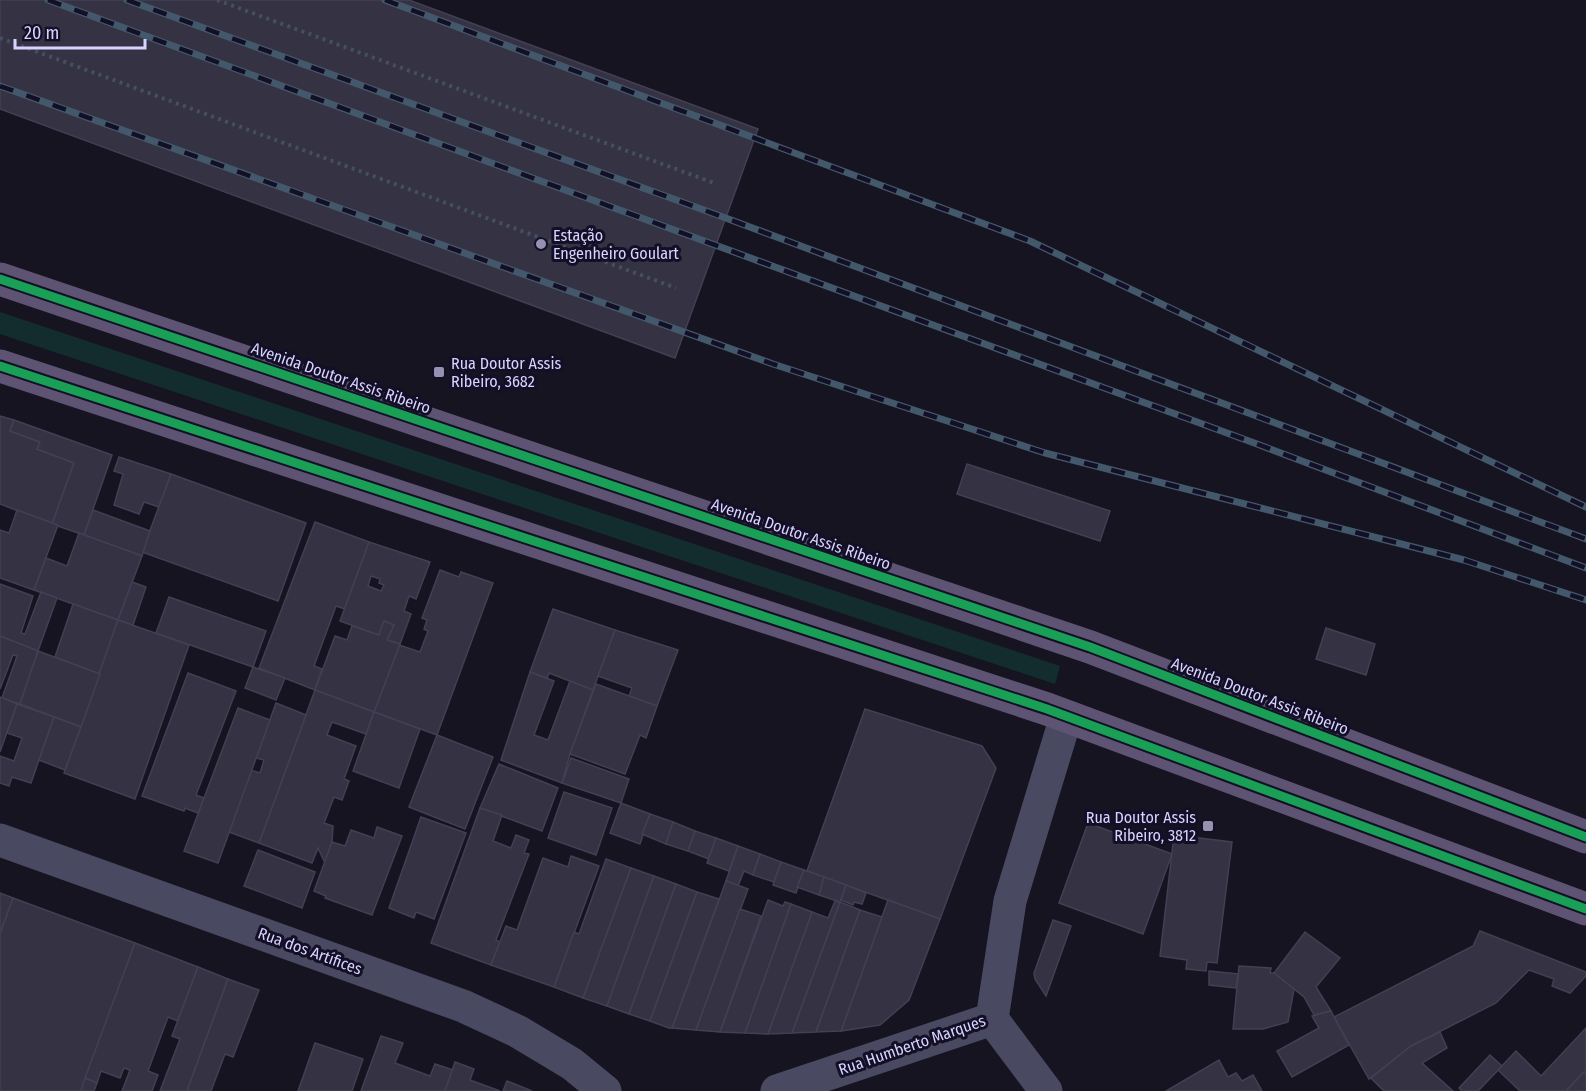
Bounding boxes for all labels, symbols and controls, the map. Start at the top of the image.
scale bar [15,12,146,50]
text: 20 m [24,22,59,44]
place label: Estação Engenheiro Goulart [553,226,680,263]
marker: Estação Engenheiro Goulart [534,237,548,251]
street label: Avenida Doutor Assis Ribeiro [249,338,433,418]
place label: Rua Doutor Assis Ribeiro, 3682 [451,354,561,391]
marker: Rua Doutor Assis Ribeiro, 3682 [432,365,446,379]
street label: Avenida Doutor Assis Ribeiro [709,494,893,574]
street label: Avenida Doutor Assis Ribeiro [1169,653,1351,739]
place label: Rua Doutor Assis Ribeiro, 3812 [1086,808,1196,845]
marker: Rua Doutor Assis Ribeiro, 3812 [1201,819,1215,833]
street label: Rua dos Artífices [255,923,365,979]
street label: Rua Humberto Marques [836,1011,988,1079]

